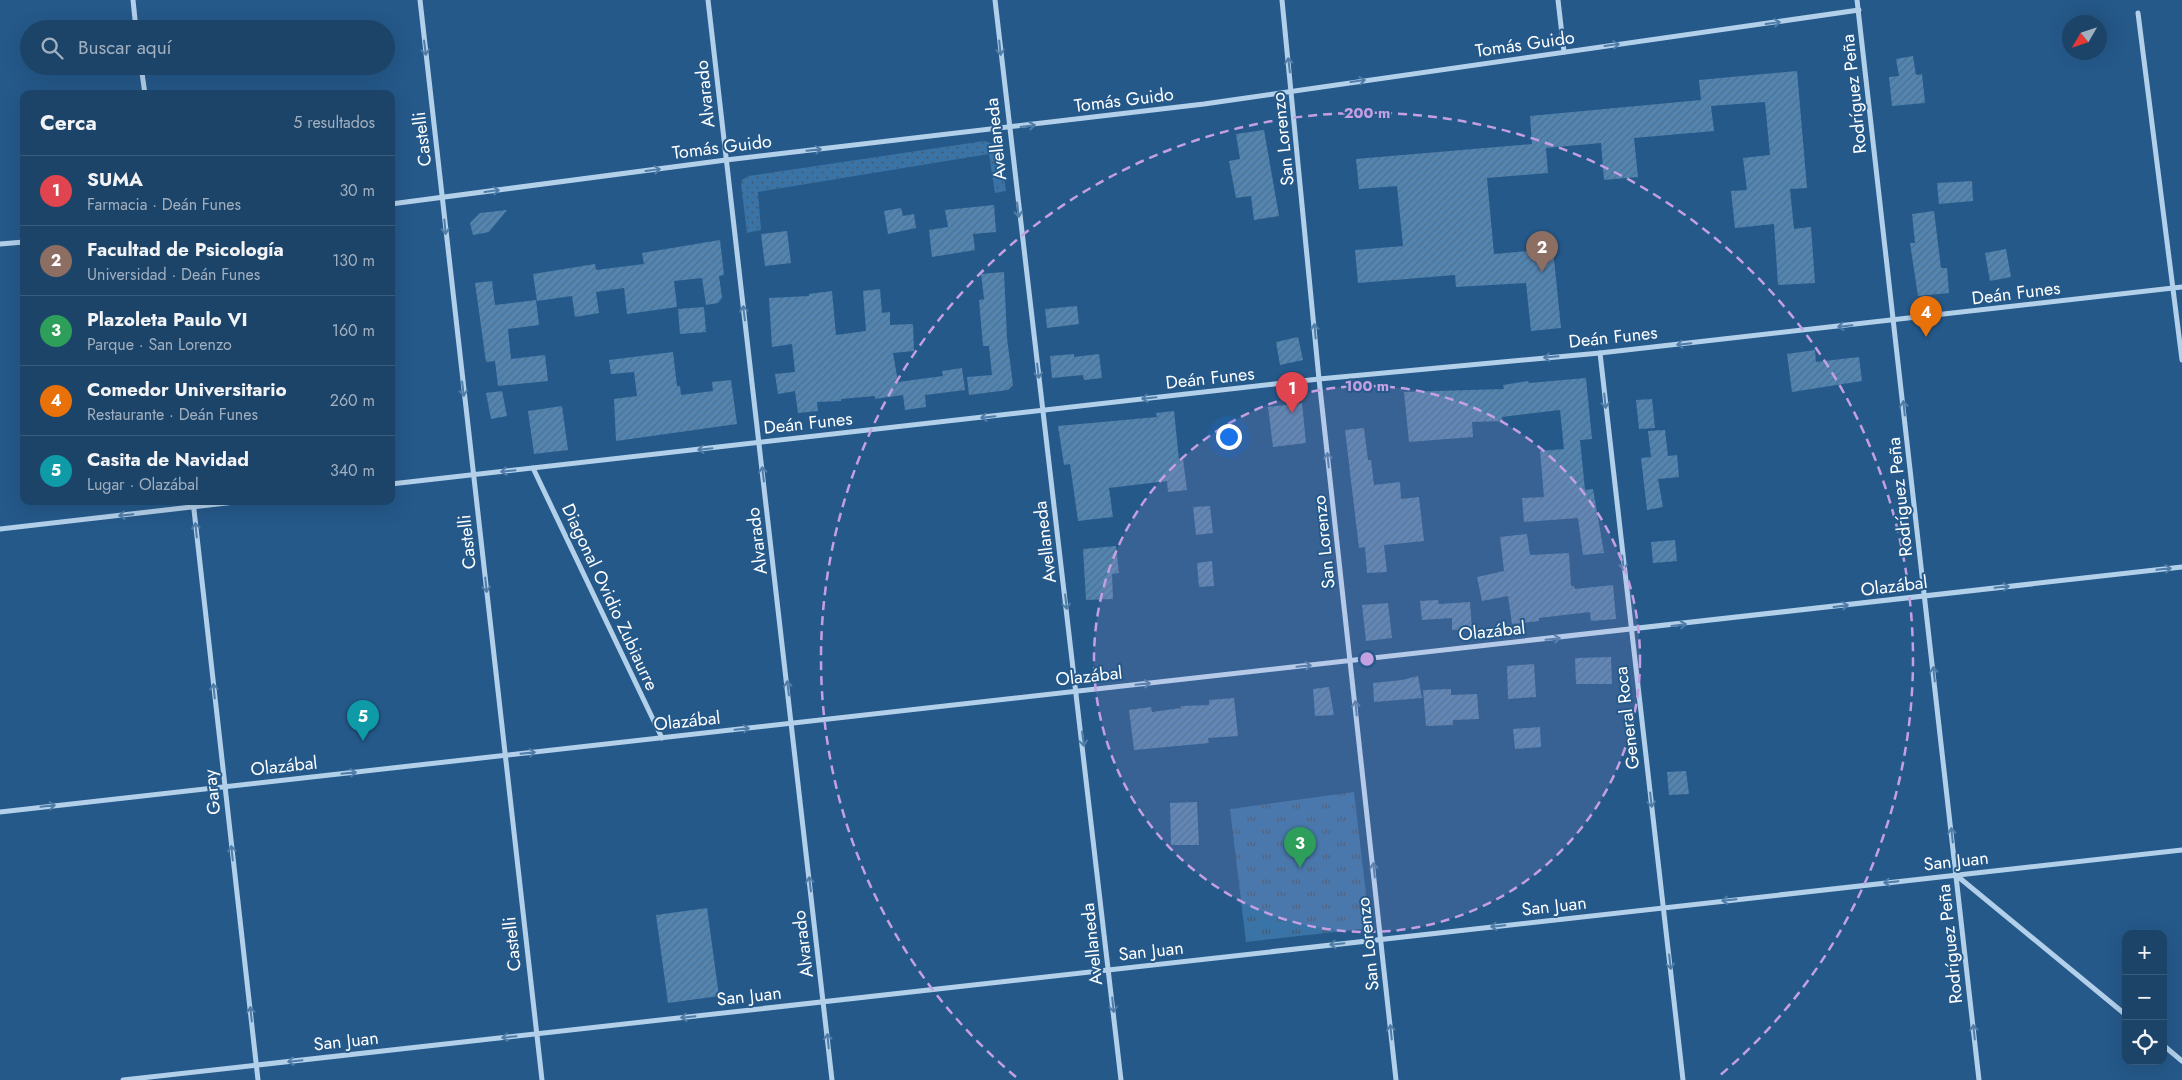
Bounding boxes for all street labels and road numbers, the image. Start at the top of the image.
street label: Tomás Guido [1474,24,1576,64]
street label: Rodríguez Peña [1835,33,1873,155]
street label: Alvarado [689,59,721,129]
street label: Tomás Guido [1073,81,1175,119]
street label: San Lorenzo [1265,91,1301,187]
street label: Avellaneda [979,97,1013,181]
street label: Castelli [406,110,438,168]
street label: Tomás Guido [671,128,773,166]
street label: Deán Funes [1970,275,2062,311]
street label: Deán Funes [1567,319,1659,355]
street label: Deán Funes [1164,360,1256,396]
street label: Deán Funes [762,405,854,441]
street label: Rodríguez Peña [1881,436,1919,558]
street label: San Lorenzo [1306,494,1342,590]
street label: Diagonal Ovidio Zubiaurre [555,499,665,695]
street label: Avellaneda [1027,499,1063,585]
street label: Alvarado [740,506,774,576]
street label: Castelli [451,513,483,571]
street label: Olazábal [1859,569,1929,603]
street label: Olazábal [1457,615,1527,647]
street label: Olazábal [1054,660,1124,692]
street label: General Roca [1608,665,1646,771]
street label: Olazábal [652,705,722,737]
street label: Olazábal [249,750,319,782]
street label: Garay [197,768,227,816]
street label: San Juan [1922,845,1990,877]
street label: Rodríguez Peña [1931,883,1969,1005]
street label: San Juan [1520,890,1588,922]
street label: San Lorenzo [1350,896,1386,992]
street label: Avellaneda [1075,902,1109,986]
street label: Alvarado [786,909,820,979]
street label: Castelli [496,915,528,973]
street label: San Juan [1117,935,1185,967]
street label: San Juan [715,980,783,1012]
street label: San Juan [312,1025,380,1057]

